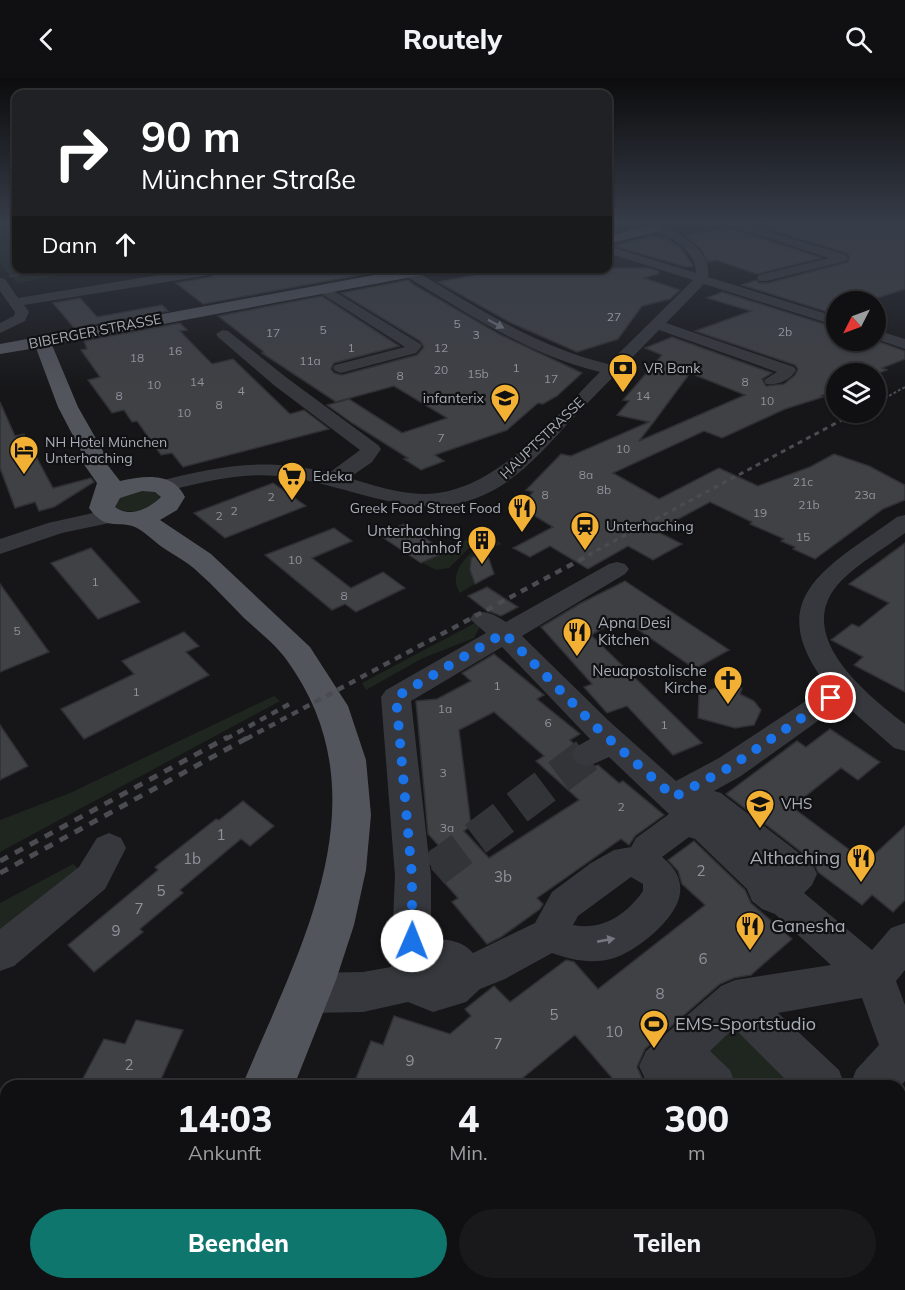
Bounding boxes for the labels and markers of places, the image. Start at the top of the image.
bank icon: VR Bank [607,352,639,394]
place label: VR Bank [644,359,701,377]
school or university icon: infanterix [489,382,521,424]
place label: infanterix [423,389,485,407]
place label: NH Hotel München Unterhaching [45,433,167,467]
hotel icon: NH Hotel München Unterhaching [8,434,40,476]
supermarket icon: Edeka [276,460,308,502]
place label: Edeka [313,467,353,485]
restaurant icon: Greek Food Street Food [506,492,538,534]
place label: Greek Food Street Food [350,499,501,517]
station icon: Unterhaching [569,510,601,552]
place label: Unterhaching [606,517,694,535]
place label: Unterhaching Bahnhof [367,521,462,557]
building icon: Unterhaching Bahnhof [466,524,498,566]
place label: Apna Desi Kitchen [598,613,670,649]
restaurant icon: Apna Desi Kitchen [561,616,593,658]
place label: Neuapostolische Kirche [592,661,707,697]
church icon: Neuapostolische Kirche [712,664,744,706]
pin [805,672,856,723]
school or university icon: VHS [744,788,776,830]
place label: VHS [781,794,812,813]
restaurant icon: Althaching [845,842,877,884]
place label: Althaching [750,846,840,869]
restaurant icon: Ganesha [734,910,766,952]
place label: Ganesha [771,914,846,937]
sports icon: EMS-Sportstudio [638,1008,670,1050]
place label: EMS-Sportstudio [675,1012,816,1035]

